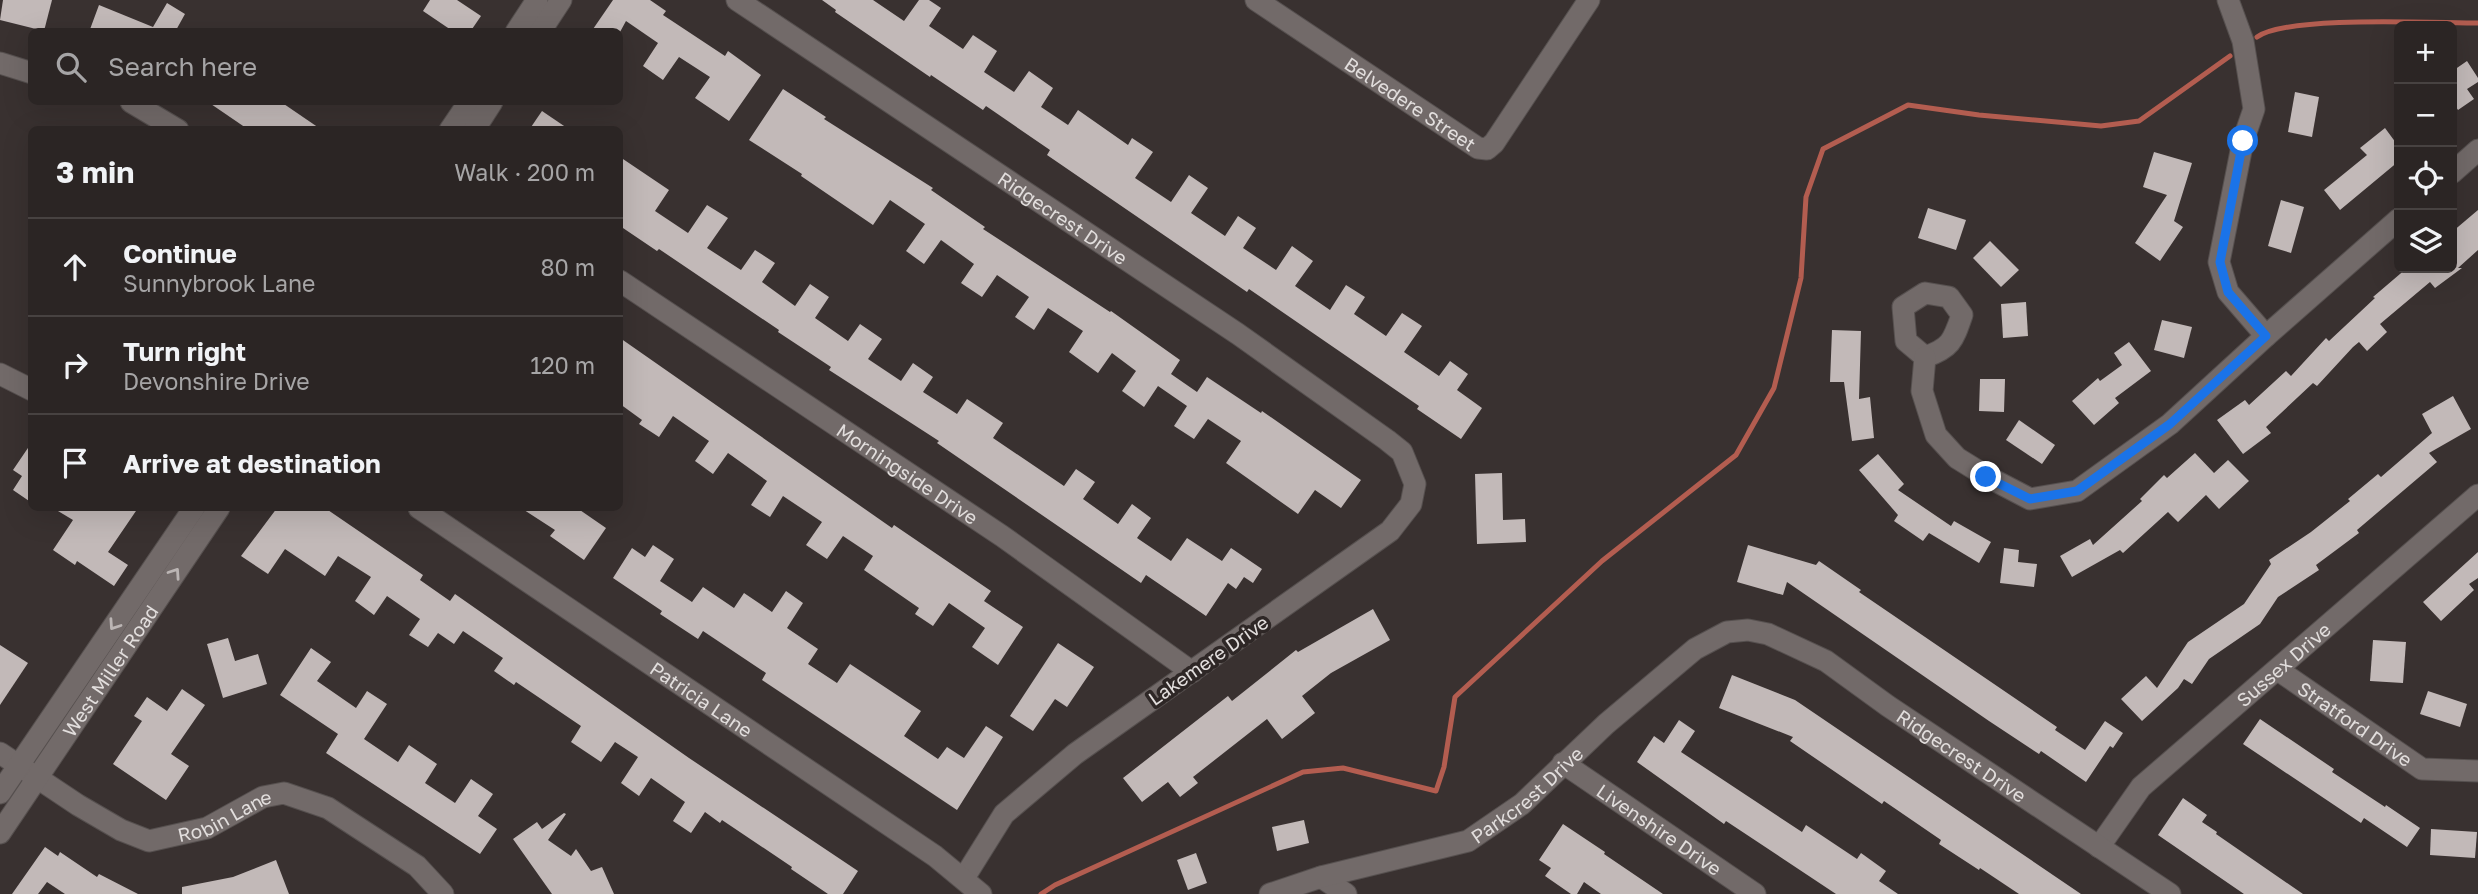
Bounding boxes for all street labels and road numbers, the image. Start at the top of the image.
street label: Belvedere Street [1341,51,1481,155]
street label: Ridgecrest Drive [994,166,1132,269]
street label: Morningside Drive [833,418,983,528]
street label: West Miller Road [57,600,162,741]
street label: Lakemere Drive [1144,610,1272,710]
street label: Sussex Drive [2231,617,2335,711]
street label: Patricia Lane [646,656,757,741]
street label: Stratford Drive [2294,676,2417,771]
street label: Ridgecrest Drive [1893,704,2031,807]
street label: Parkcrest Drive [1466,741,1587,847]
street label: Livenshire Drive [1593,778,1726,880]
street label: Robin Lane [175,784,273,846]

